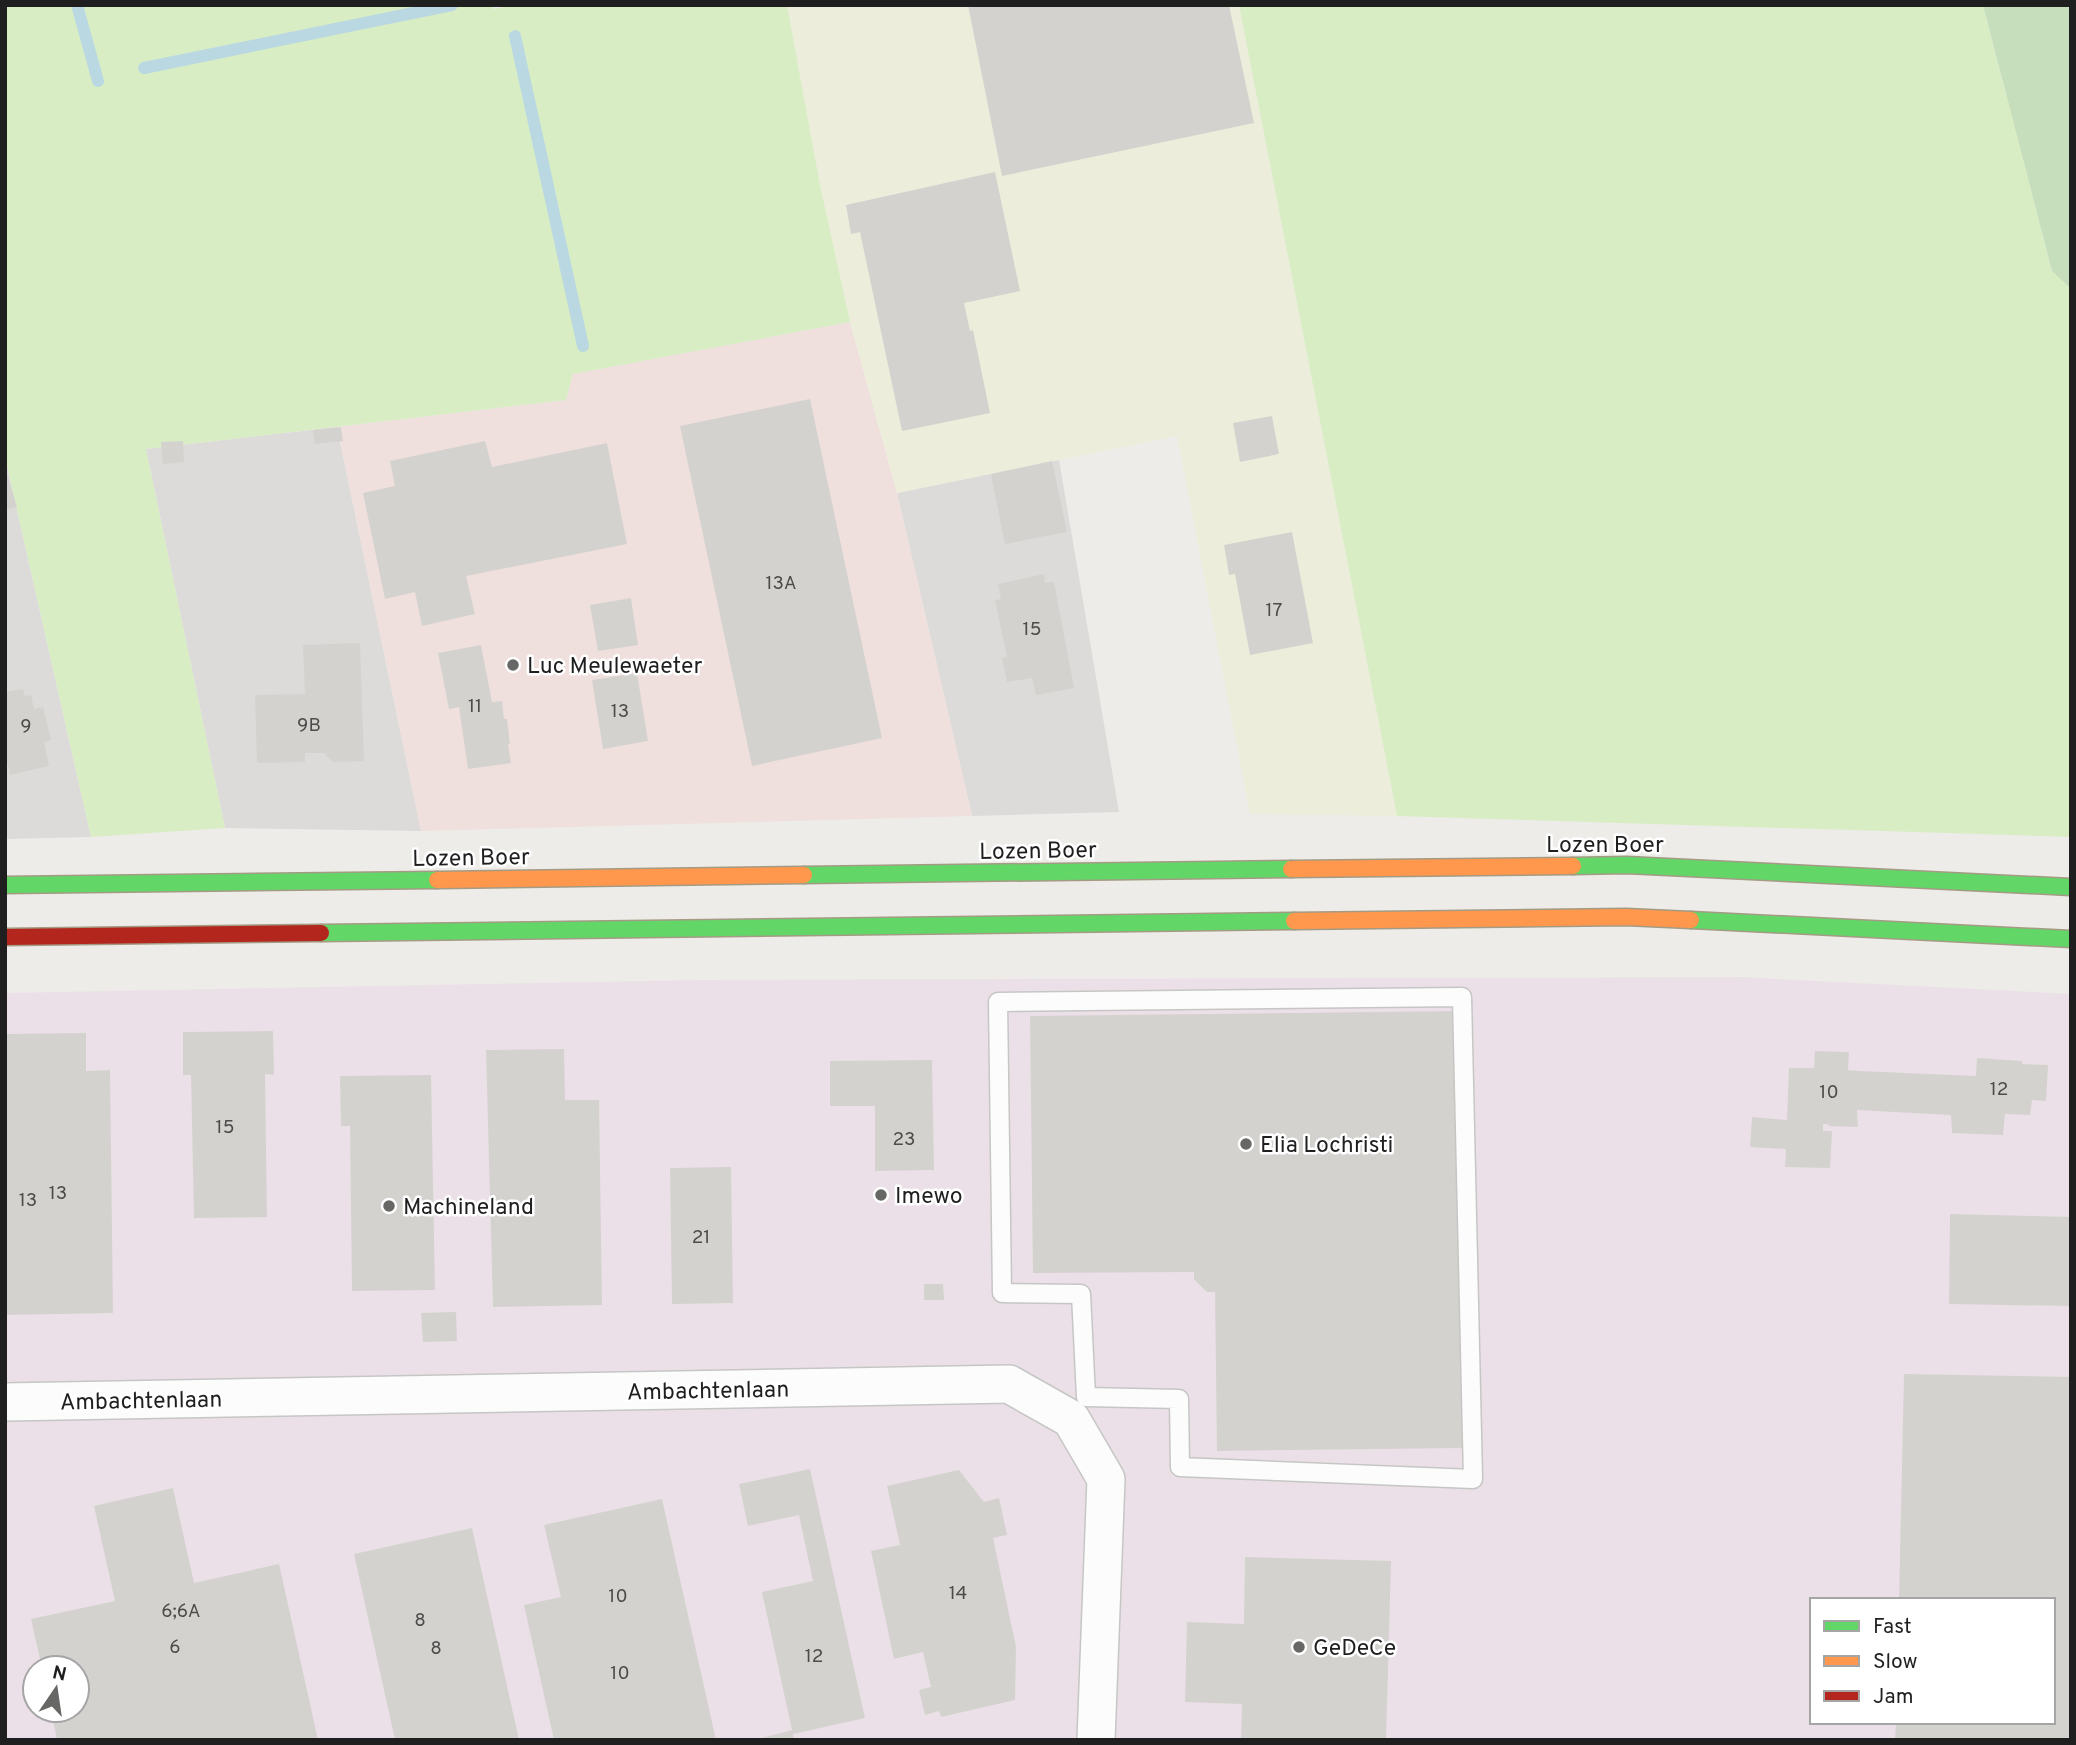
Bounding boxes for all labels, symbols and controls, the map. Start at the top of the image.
house number: 13A [765,572,797,596]
house number: 17 [1266,599,1283,623]
house number: 15 [1023,618,1041,642]
place label: Luc Meulewaeter [527,653,702,682]
marker: Luc Meulewaeter [505,657,521,673]
house number: 11 [468,695,482,719]
house number: 13 [611,700,629,724]
house number: 9B [297,714,321,738]
house number: 9 [20,715,32,739]
street label: Lozen Boer [1546,832,1664,861]
street label: Lozen Boer [979,837,1097,868]
street label: Lozen Boer [412,844,530,875]
house number: 12 [1990,1078,2008,1102]
house number: 10 [1819,1081,1839,1105]
house number: 15 [216,1116,234,1140]
house number: 23 [892,1128,916,1152]
place label: Elia Lochristi [1260,1132,1393,1161]
marker: Elia Lochristi [1238,1136,1254,1152]
house number: 13 [49,1182,67,1206]
place label: Imewo [895,1183,963,1212]
marker: Imewo [873,1187,889,1203]
house number: 13 [19,1189,37,1213]
place label: Machineland [403,1194,534,1223]
marker: Machineland [381,1198,397,1214]
house number: 21 [692,1226,710,1250]
street label: Ambachtenlaan [627,1377,790,1408]
street label: Ambachtenlaan [60,1387,223,1418]
house number: 14 [949,1582,967,1606]
house number: 10 [608,1585,628,1609]
legend [1810,1598,2055,1724]
house number: 6;6A [161,1600,201,1624]
house number: 8 [414,1609,426,1633]
text: Fast [1873,1614,1912,1641]
place label: GeDeCe [1313,1635,1396,1664]
house number: 6 [169,1636,181,1660]
house number: 8 [430,1637,442,1661]
marker: GeDeCe [1291,1639,1307,1655]
house number: 12 [805,1645,823,1669]
text: Slow [1873,1649,1918,1676]
north arrow [21,1654,91,1724]
text: N [50,1661,69,1688]
house number: 10 [610,1662,630,1686]
text: Jam [1873,1684,1914,1711]

